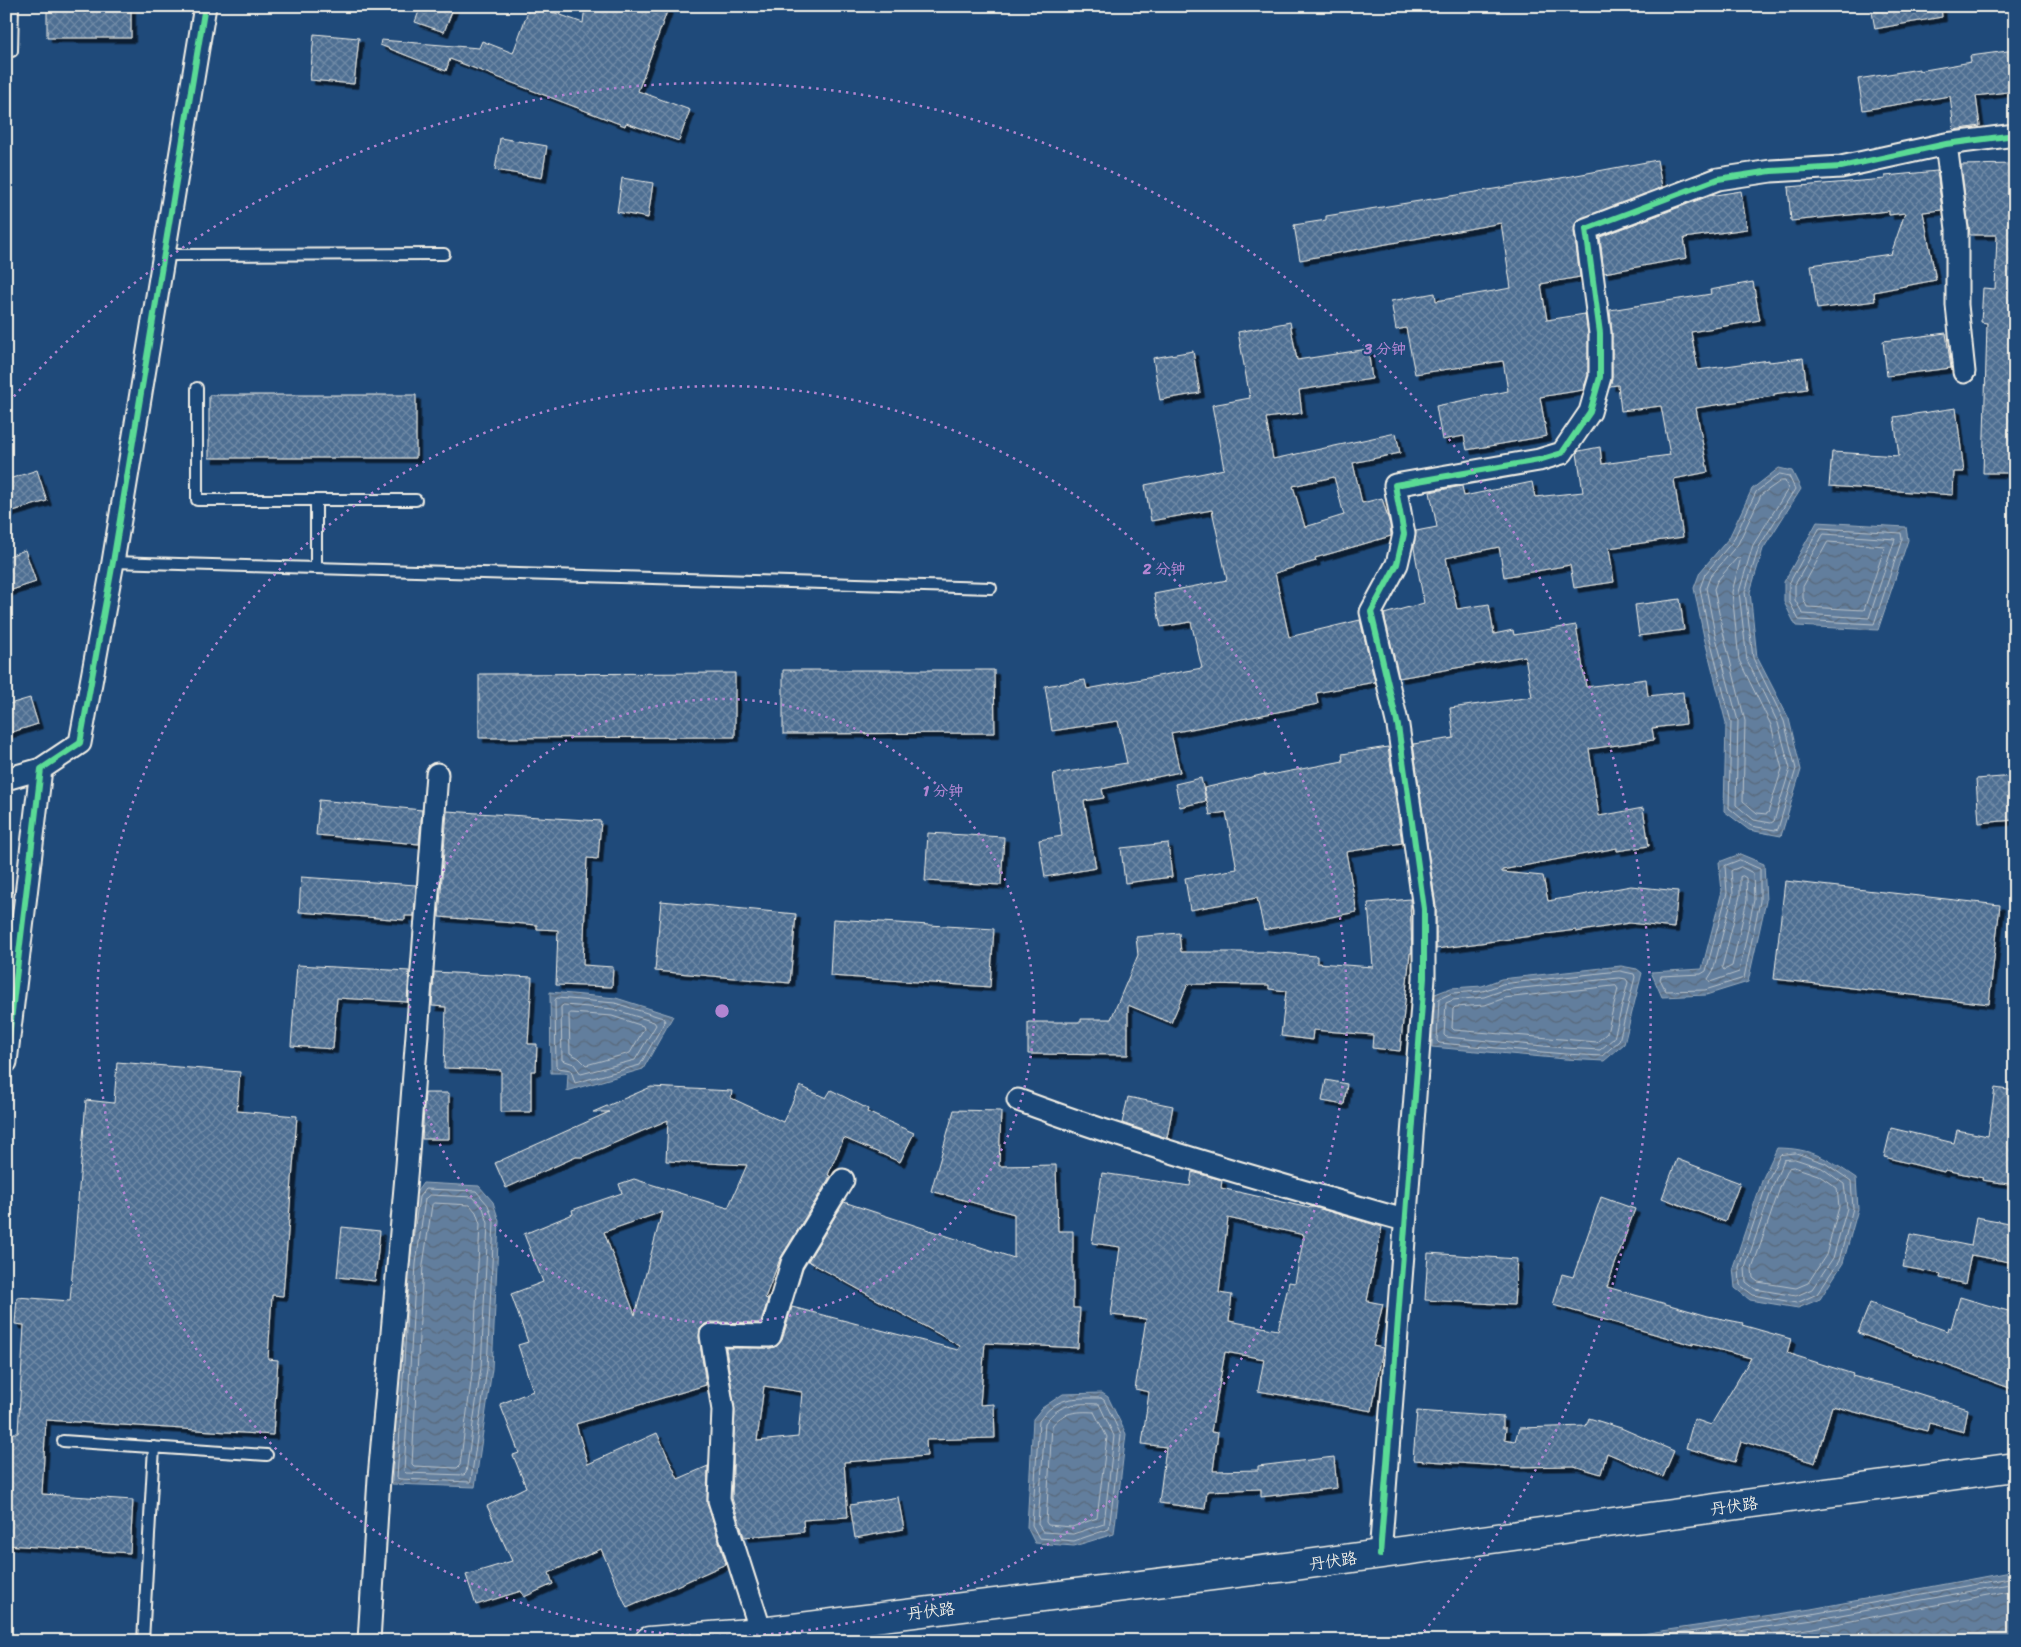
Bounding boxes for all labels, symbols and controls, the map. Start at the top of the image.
text: 3 分钟 [1363,336,1406,362]
text: 2 分钟 [1142,556,1185,582]
text: 1 分钟 [923,778,963,804]
centre of rings [713,1002,731,1020]
street label: 丹伏路 [1708,1488,1760,1524]
street label: 丹伏路 [1307,1543,1359,1579]
street label: 丹伏路 [905,1594,957,1628]

